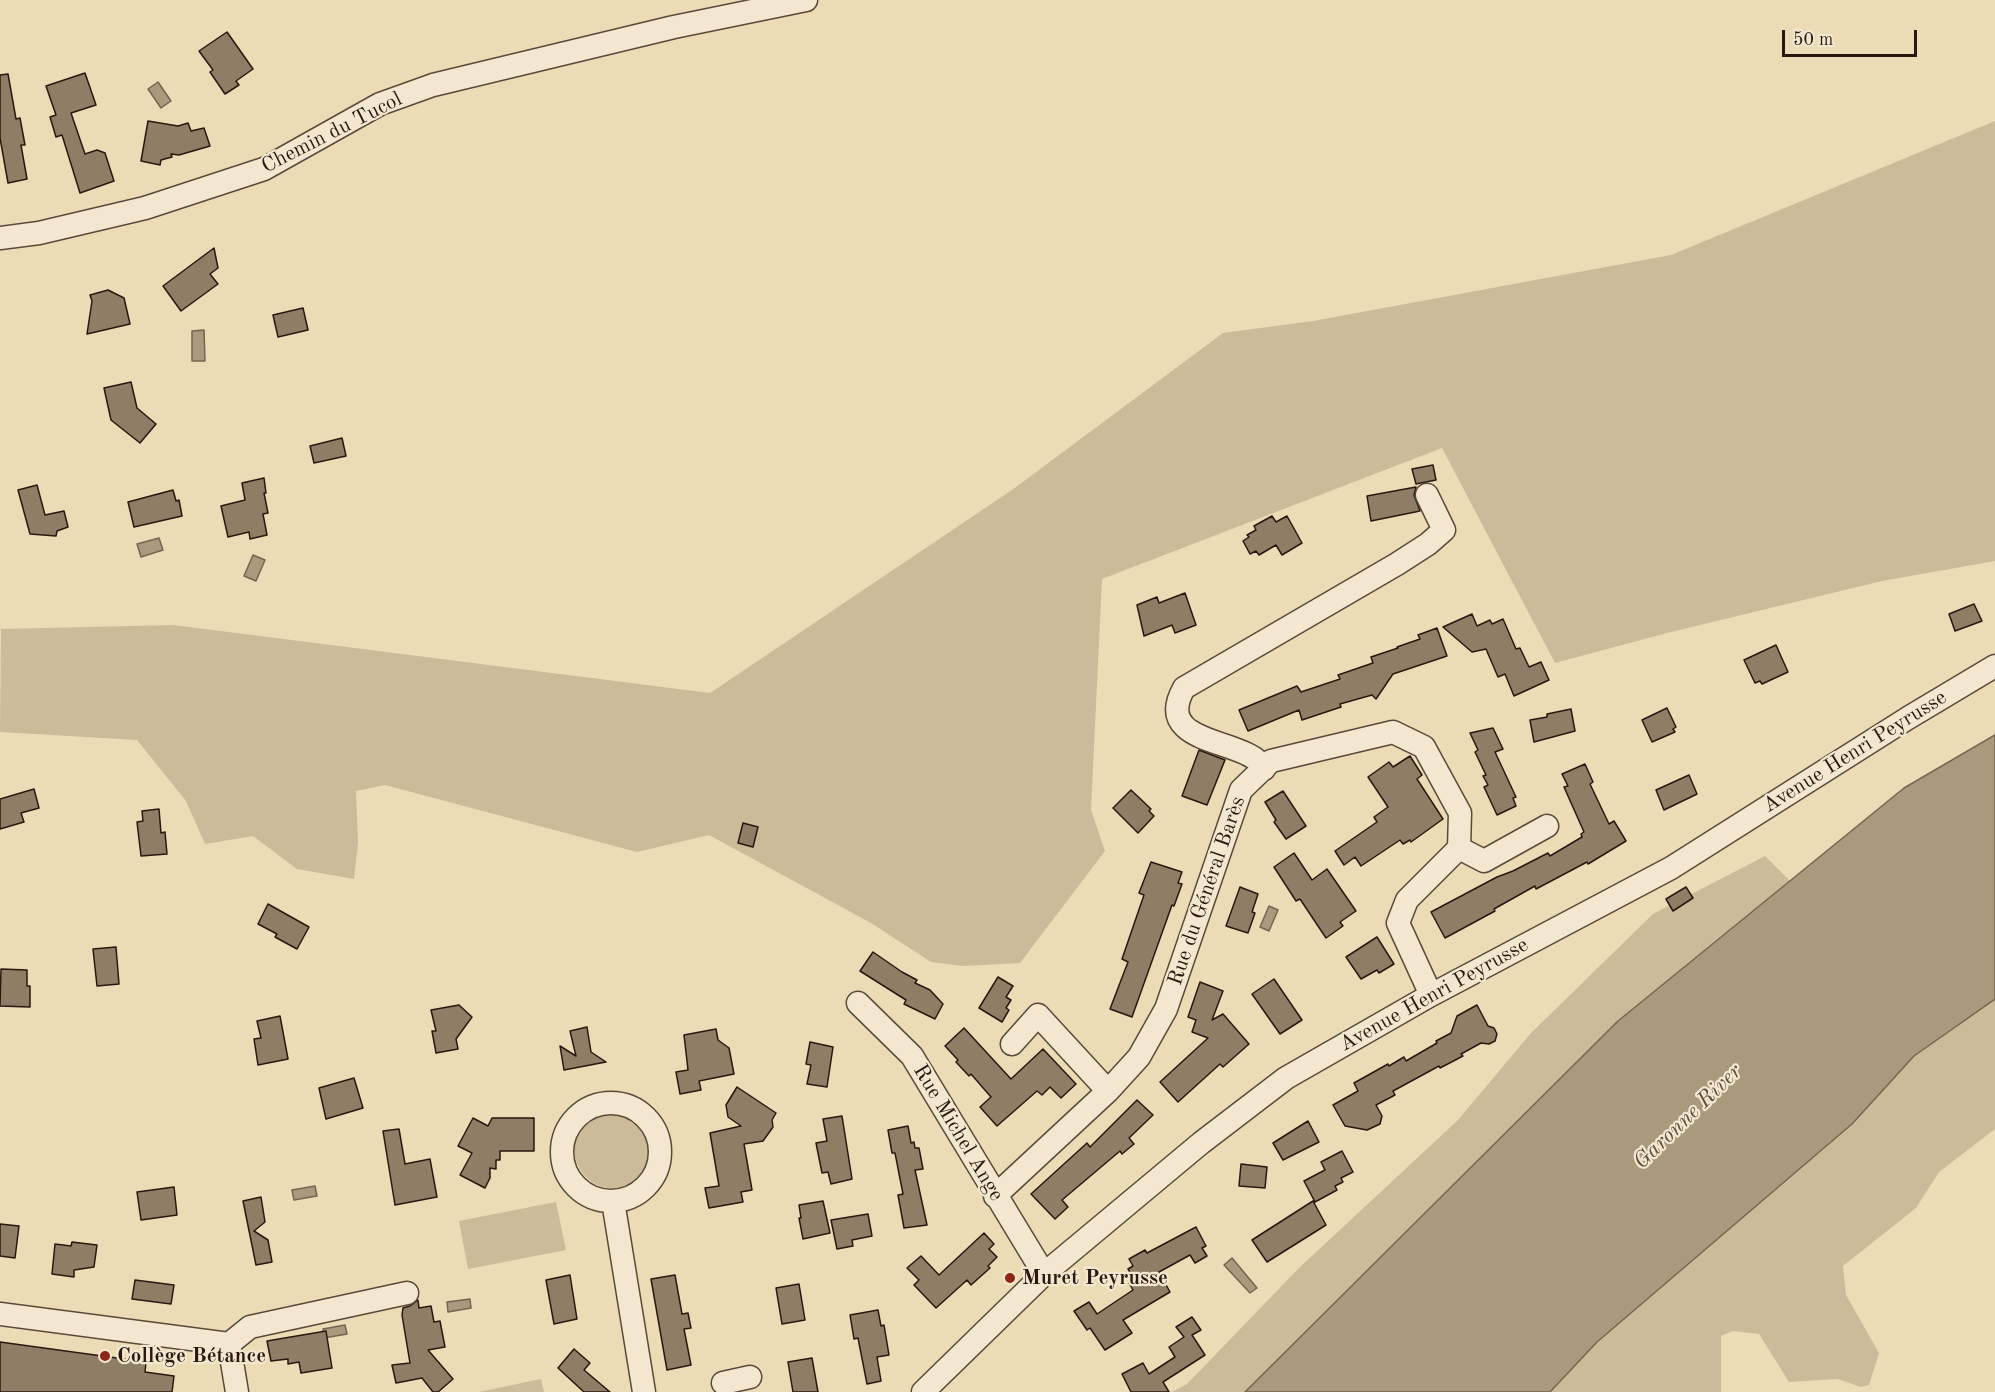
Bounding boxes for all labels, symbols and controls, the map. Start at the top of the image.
scale bar [1785,18,1920,56]
text: 50 m [1793,31,1833,49]
street label: Chemin du Tucol [258,87,406,179]
street label: Avenue Henri Peyrusse [1758,685,1952,819]
street label: Rue du Général Barès [1163,793,1251,989]
street label: Avenue Henri Peyrusse [1335,933,1533,1057]
water label: Garonne River [1628,1059,1748,1175]
street label: Rue Michel Ange [907,1060,1009,1206]
place label: Muret Peyrusse [1022,1265,1168,1291]
marker: Muret Peyrusse [1003,1271,1017,1285]
place label: Collège Bétance [117,1343,266,1369]
marker: Collège Bétance [98,1349,112,1363]

